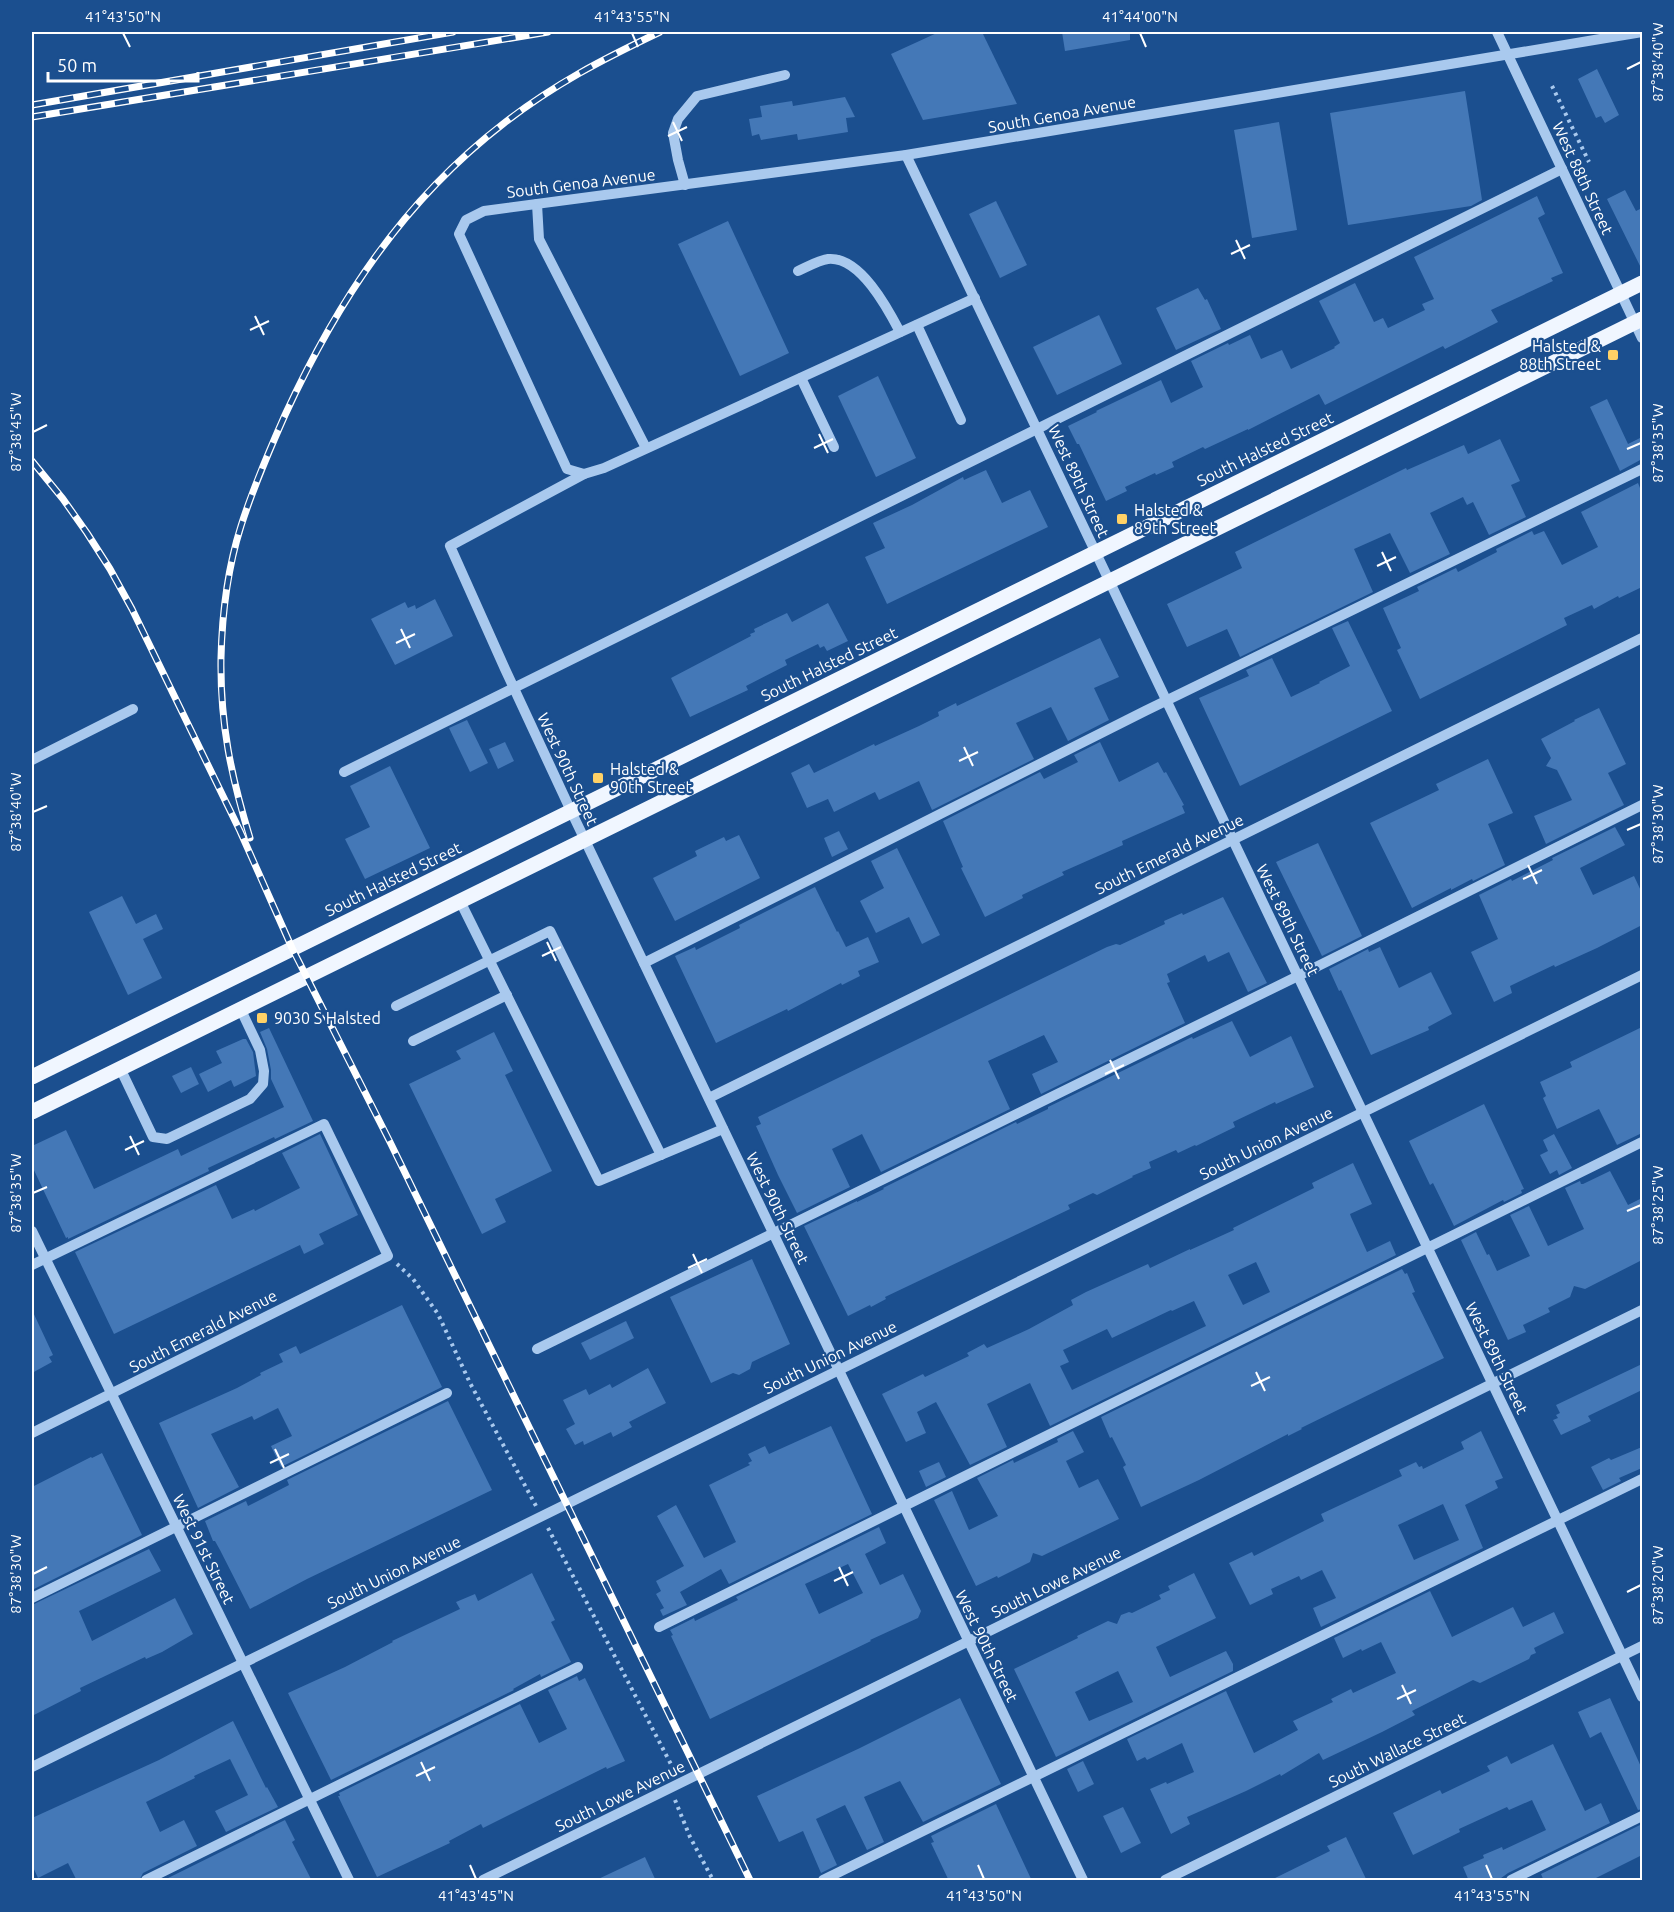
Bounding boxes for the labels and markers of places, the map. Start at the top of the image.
place label: Halsted & 88th Street [1519,337,1602,373]
marker: Halsted & 88th Street [1606,348,1620,362]
place label: Halsted & 89th Street [1134,501,1217,537]
marker: Halsted & 89th Street [1115,512,1129,526]
place label: Halsted & 90th Street [610,760,693,796]
marker: Halsted & 90th Street [591,771,605,785]
place label: 9030 S Halsted [274,1009,381,1027]
marker: 9030 S Halsted [255,1011,269,1025]

